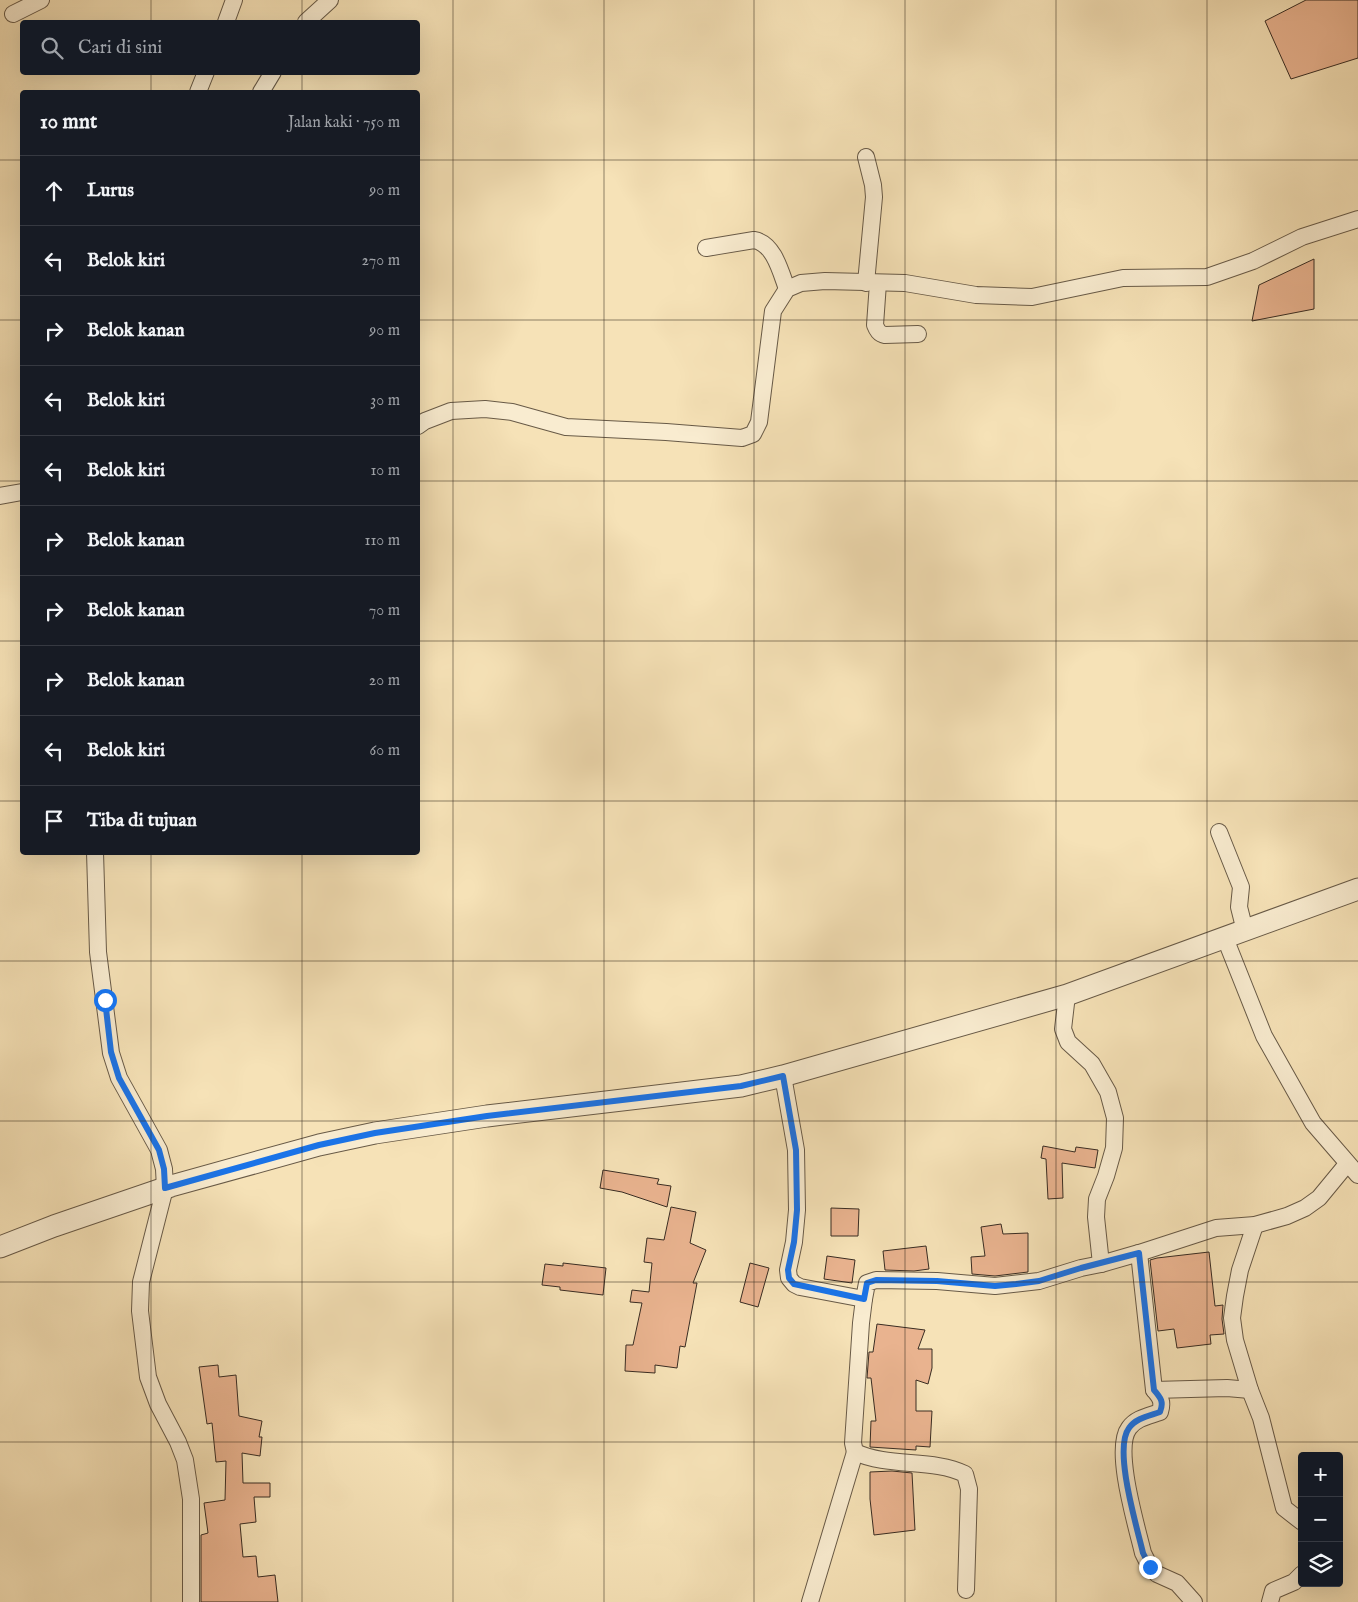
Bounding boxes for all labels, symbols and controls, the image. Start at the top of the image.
search box [20,20,420,75]
icon: search [38,34,66,62]
text: Cari di sini [78,36,162,60]
text: 10 mnt [40,109,97,136]
text: Jalan kaki · 750 m [288,113,400,133]
icon: ahead [40,177,68,205]
text: Lurus [87,179,134,203]
text: 90 m [369,181,400,201]
icon: left [40,247,68,275]
text: Belok kiri [87,249,165,273]
text: 270 m [361,251,400,271]
icon: right [40,317,68,345]
text: Belok kanan [87,319,185,343]
text: 90 m [369,321,400,341]
icon: left [40,387,68,415]
text: Belok kiri [87,389,165,413]
text: 30 m [370,391,400,411]
icon: left [40,457,68,485]
text: Belok kiri [87,459,165,483]
text: 10 m [370,461,400,481]
icon: right [40,527,68,555]
text: Belok kanan [87,529,185,553]
text: 110 m [364,531,400,551]
icon: right [40,597,68,625]
text: Belok kanan [87,599,185,623]
text: 70 m [369,601,400,621]
icon: right [40,667,68,695]
text: Belok kanan [87,669,185,693]
text: 20 m [369,671,400,691]
icon: left [40,737,68,765]
text: Belok kiri [87,739,165,763]
text: 60 m [370,741,400,761]
icon: arrive [40,807,68,835]
text: Tiba di tujuan [87,809,197,833]
route start [94,989,117,1012]
map controls [1298,1452,1343,1587]
button: + [1298,1452,1343,1497]
button: − [1298,1497,1343,1542]
button: layers [1298,1542,1343,1587]
route end [1139,1556,1162,1579]

